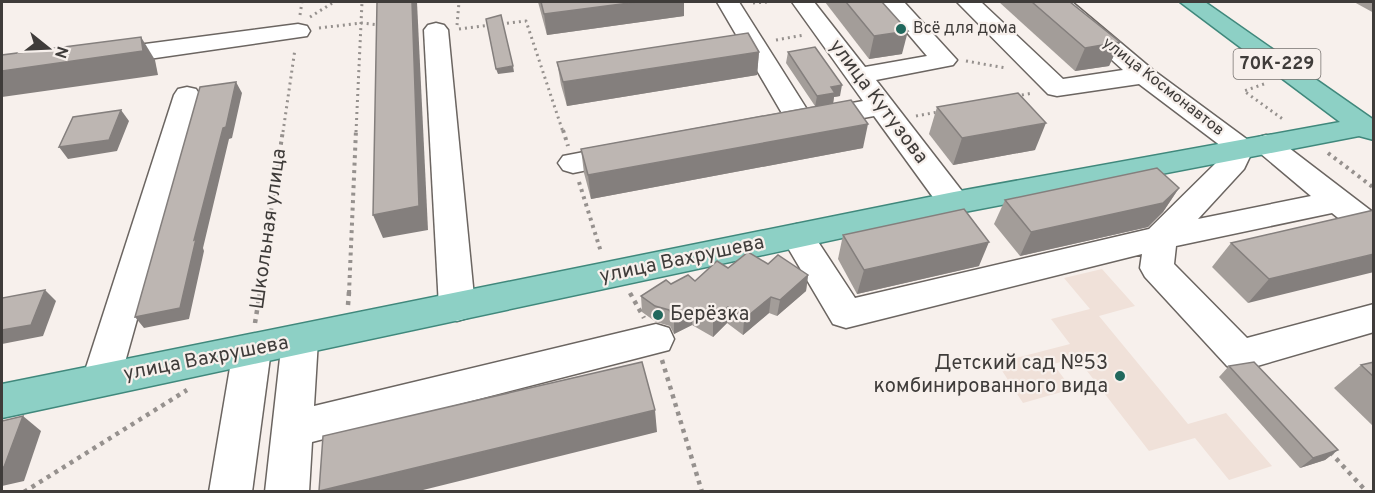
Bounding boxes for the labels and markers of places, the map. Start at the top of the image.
place label: Всё для дома [913,19,1016,39]
marker: Всё для дома [894,22,908,36]
place label: Берёзка [670,302,749,328]
marker: Берёзка [651,308,665,322]
place label: Детский сад №53 комбинированного вида [874,351,1108,400]
marker: Детский сад №53 комбинированного вида [1113,369,1127,383]

